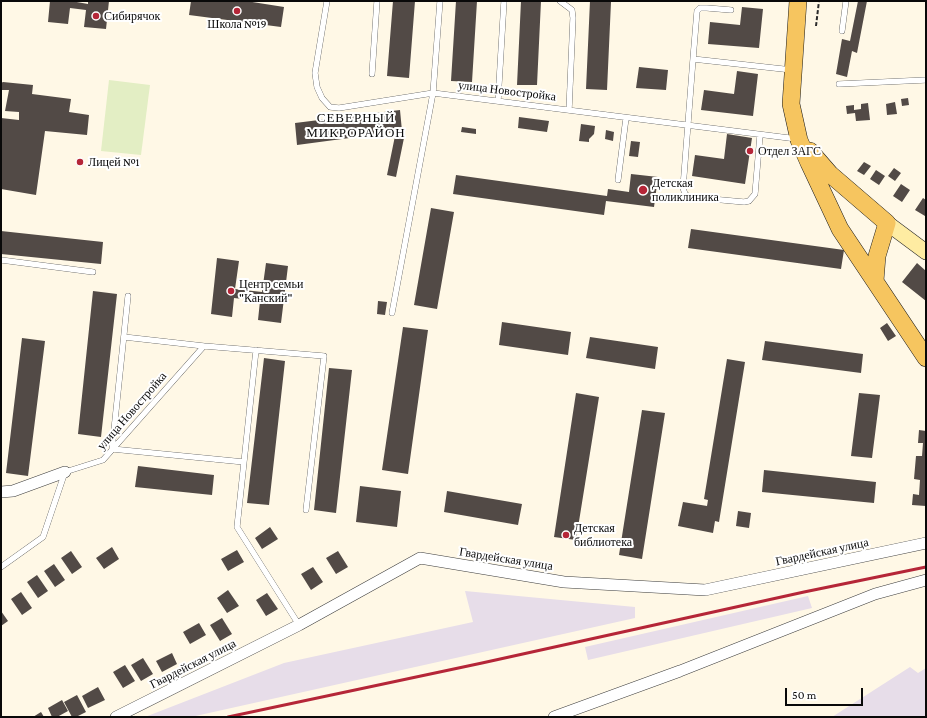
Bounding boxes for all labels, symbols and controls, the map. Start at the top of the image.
marker: Школа №19 [232,6,242,16]
place label: Сибирячок [104,9,160,23]
marker: Сибирячок [91,11,101,21]
place label: Школа №19 [207,17,267,31]
street label: улица Новостройка [457,78,557,104]
district label: СЕВЕРНЫЙ МИКРОРАЙОН [306,110,406,141]
place label: Отдел ЗАГС [758,144,821,158]
marker: Отдел ЗАГС [745,146,755,156]
place label: Лицей №1 [88,155,140,169]
marker: Лицей №1 [75,157,85,167]
place label: Детская поликлиника [652,176,719,204]
marker: Детская поликлиника [637,184,649,196]
place label: Центр семьи "Канский" [239,277,303,305]
marker: Центр семьи "Канский" [226,286,236,296]
street label: улица Новостройка [94,369,170,453]
place label: Детская библиотека [574,521,632,549]
marker: Детская библиотека [561,530,571,540]
street label: Гвардейская улица [774,535,870,569]
street label: Гвардейская улица [458,544,554,574]
street label: Гвардейская улица [148,636,238,692]
scale bar [787,680,865,706]
text: 50 m [792,688,816,702]

